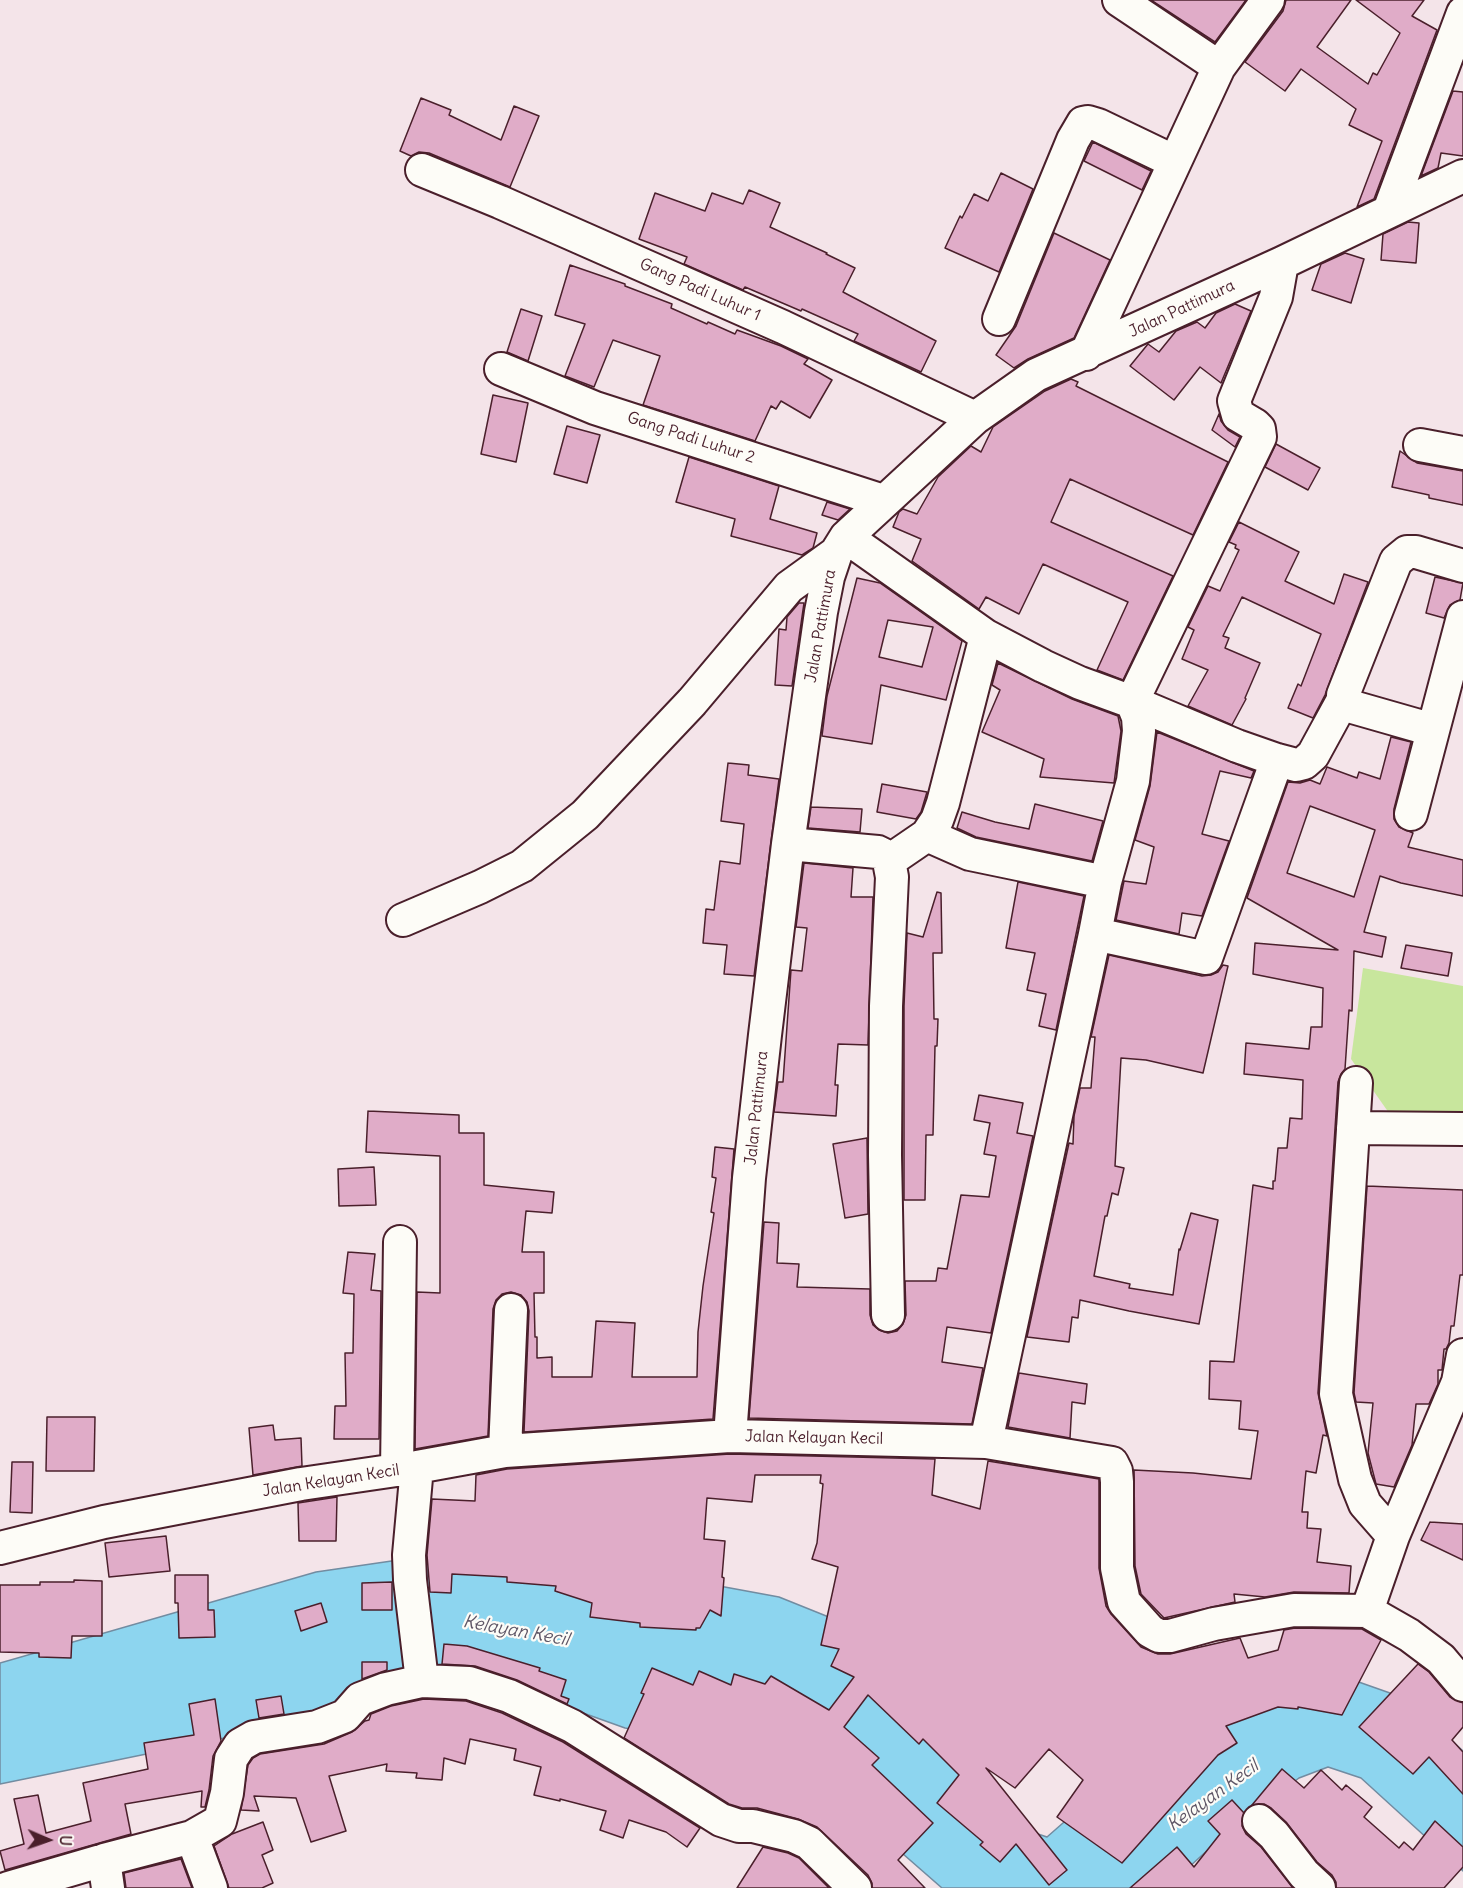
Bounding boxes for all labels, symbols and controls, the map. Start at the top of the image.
street label: Gang Padi Luhur 1 [636,255,764,325]
street label: Jalan Pattimura [1126,276,1238,342]
street label: Gang Padi Luhur 2 [625,408,757,468]
street label: Jalan Pattimura [802,568,840,684]
street label: Jalan Pattimura [741,1050,773,1166]
street label: Jalan Kelayan Kecil [745,1427,883,1449]
street label: Jalan Kelayan Kecil [261,1461,401,1501]
water label: Kelayan Kecil [461,1611,571,1651]
water label: Kelayan Kecil [1163,1756,1263,1836]
north arrow [18,1810,78,1870]
text: U [56,1835,76,1846]

